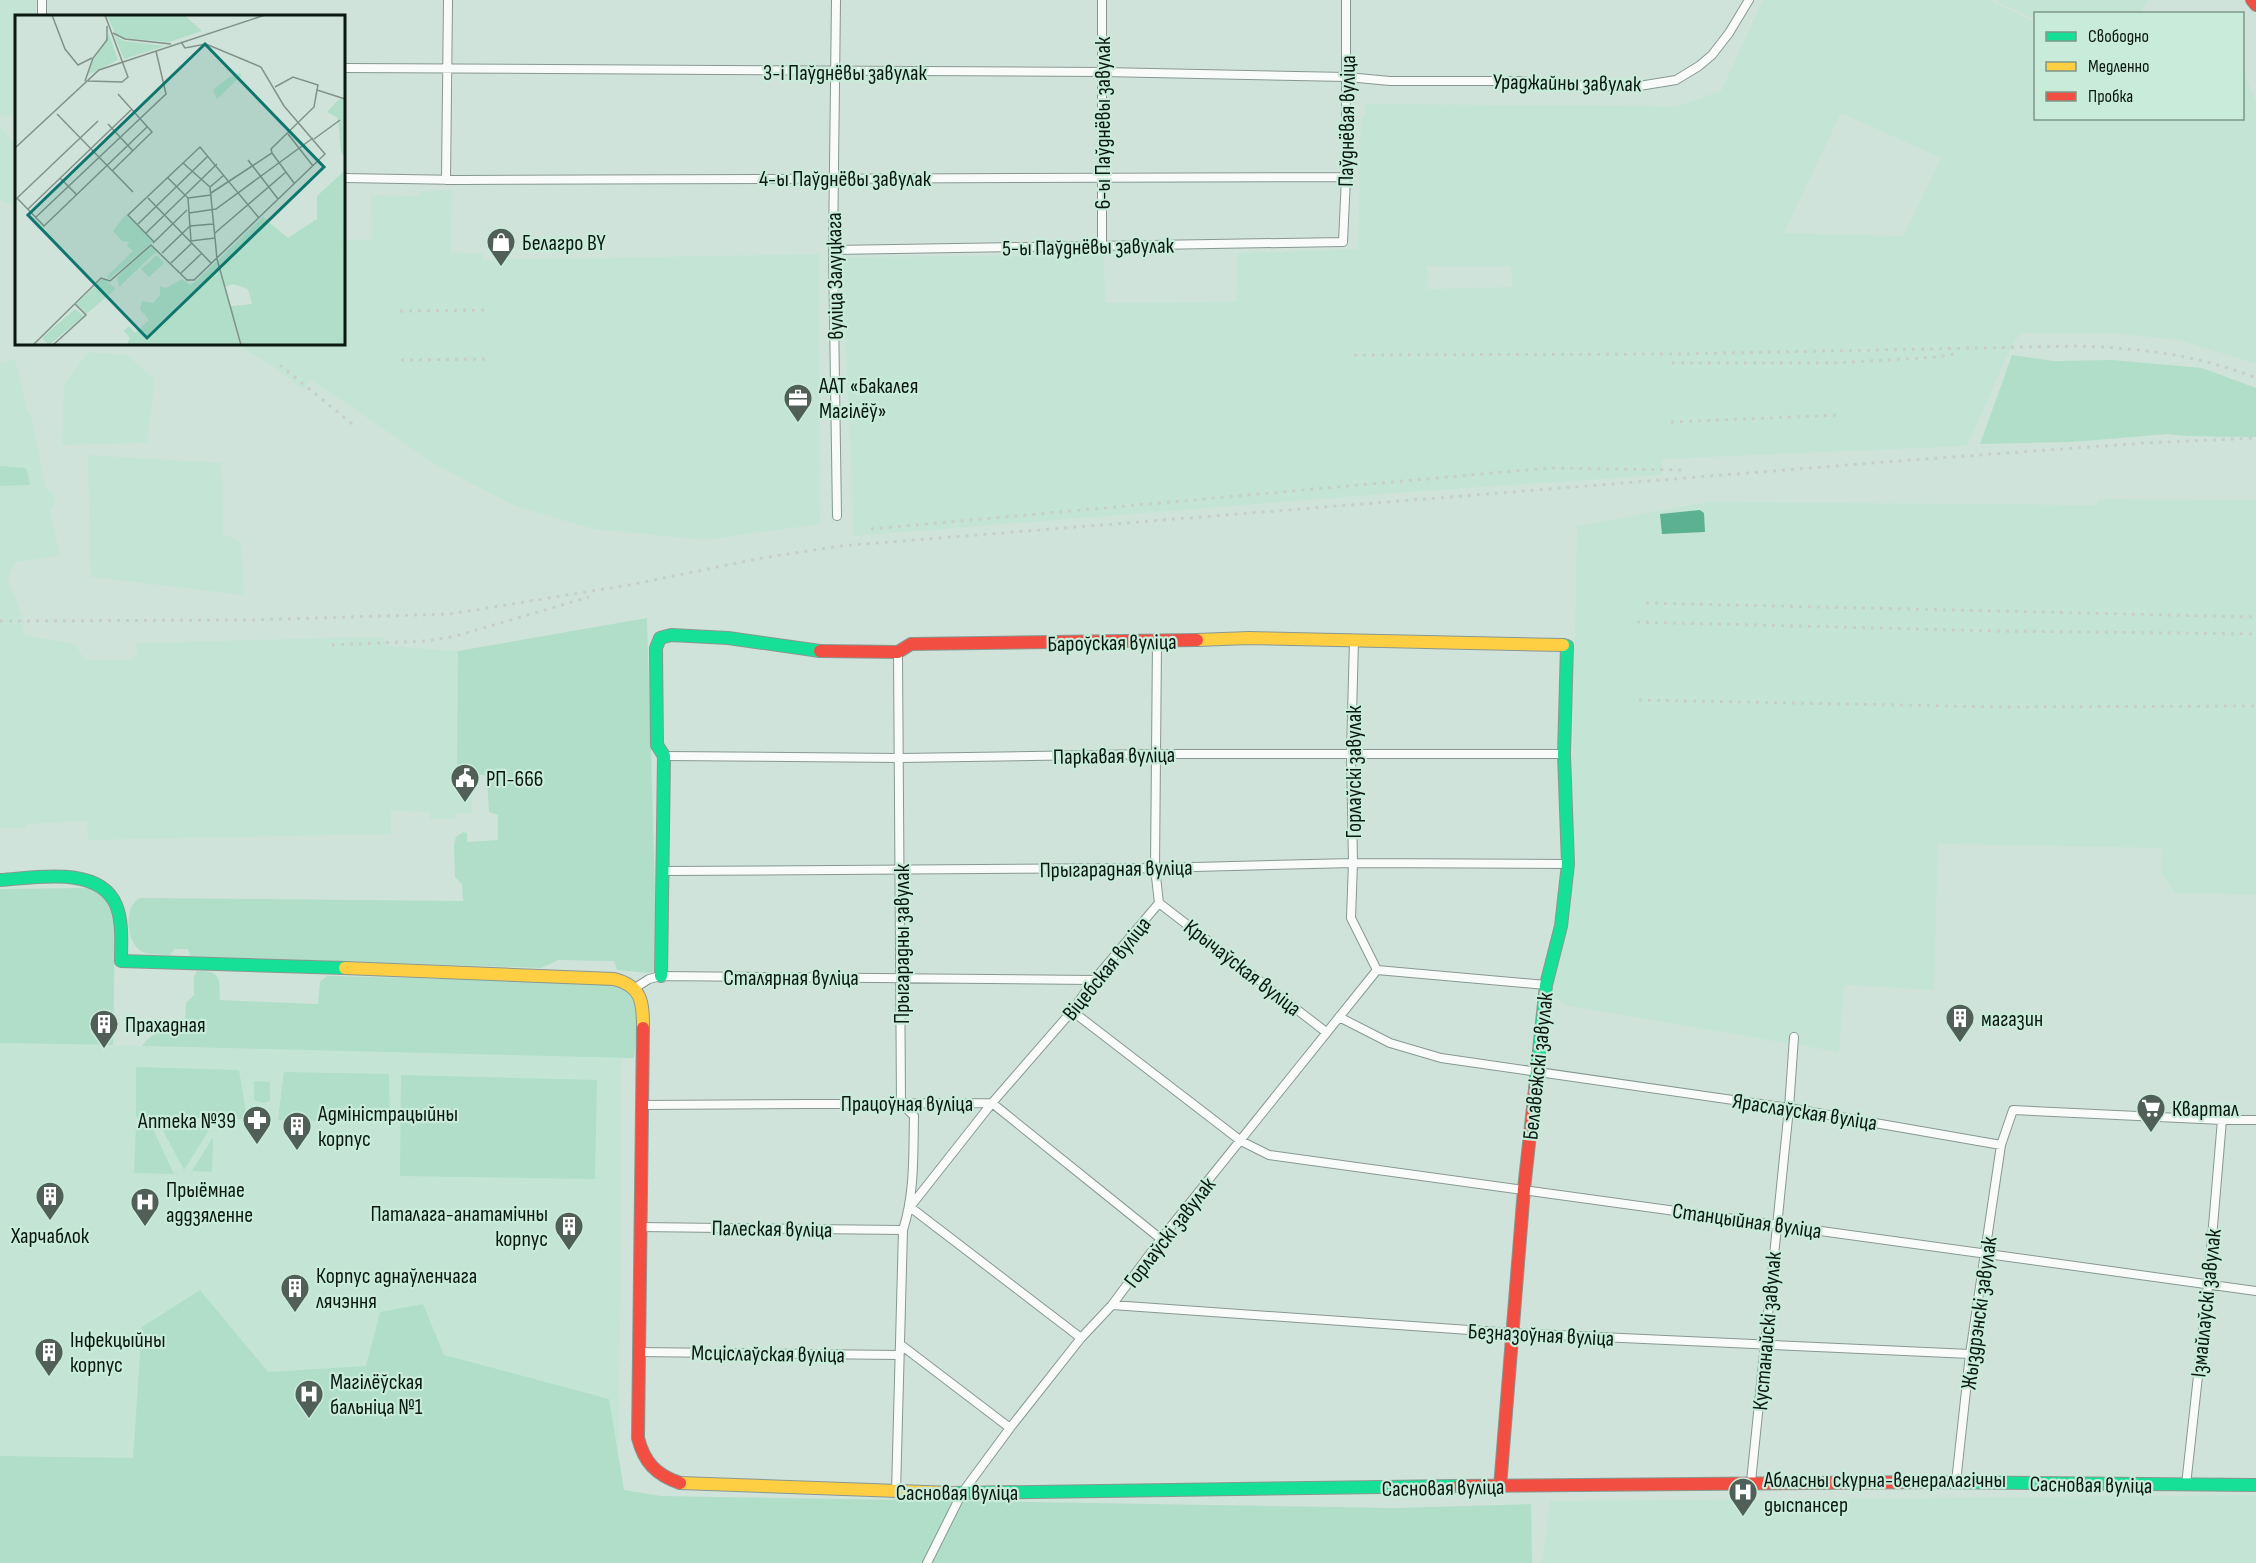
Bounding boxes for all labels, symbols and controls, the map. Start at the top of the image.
legend [2034,12,2244,120]
inset map [15,15,345,345]
text: Свободно [2088,26,2149,47]
street label: 6-ы Паўднёвы завулак [1090,36,1117,209]
street label: Паўднёвая вуліца [1333,55,1362,187]
text: Медленно [2088,56,2150,77]
street label: 3-і Паўднёвы завулак [763,60,928,87]
street label: Ураджайны завулак [1493,69,1642,98]
text: Пробка [2088,86,2133,107]
street label: 4-ы Паўднёвы завулак [759,166,932,193]
street label: вуліца Залуцкага [821,212,850,340]
shop icon: Белагро BY [485,226,517,268]
place label: Белагро BY [522,230,606,257]
street label: 5-ы Паўднёвы завулак [1002,232,1175,262]
place label: ААТ «Бакалея Магілёў» [818,373,918,425]
office icon: ААТ «Бакалея Магілёў» [782,382,814,424]
street label: Бароўская вуліца [1047,629,1177,658]
street label: Горлаўскі завулак [1341,705,1368,839]
street label: Паркавая вуліца [1053,742,1175,771]
public building icon: РП-666 [449,762,481,804]
place label: РП-666 [486,766,543,793]
street label: Прыгарадная вуліца [1039,855,1193,884]
street label: Прыгарадны завулак [889,863,916,1024]
street label: Віцебская вуліца [1057,912,1157,1026]
street label: Крычаўская вуліца [1178,914,1306,1022]
street label: Сталярная вуліца [723,965,859,992]
street label: Белавежскі завулак [1517,990,1560,1141]
building icon: магазин [1944,1002,1976,1044]
place label: магазин [1981,1006,2043,1033]
building icon: Прахадная [88,1008,120,1050]
place label: Прахадная [125,1012,206,1039]
street label: Яраслаўская вуліца [1731,1088,1879,1137]
street label: Працоўная вуліца [841,1091,973,1118]
supermarket icon: Квартал [2135,1092,2167,1134]
place label: Квартал [2172,1096,2239,1123]
place label: Адміністрацыйны корпус [317,1101,458,1153]
pharmacy icon: Аптека №39 [241,1104,273,1146]
place label: Аптека №39 [137,1108,236,1135]
building icon: Адміністрацыйны корпус [281,1110,313,1152]
street label: Горлаўскі завулак [1119,1172,1222,1294]
place label: Прыёмнае аддзяленне [166,1177,253,1229]
building icon: Харчаблок [34,1180,66,1222]
hospital icon: Прыёмнае аддзяленне [129,1186,161,1228]
street label: Станцыйная вуліца [1670,1198,1823,1245]
place label: Паталага-анатамічны корпус [370,1201,548,1253]
building icon: Паталага-анатамічны корпус [553,1210,585,1252]
street label: Палеская вуліца [711,1215,833,1244]
place label: Харчаблок [10,1223,90,1250]
street label: Ізмайлаўскі завулак [2185,1227,2228,1379]
street label: Жыздрэнскі завулак [1955,1234,2004,1391]
street label: Кустанайскі завулак [1747,1250,1788,1412]
place label: Корпус аднаўленчага лячэння [316,1263,477,1315]
building icon: Корпус аднаўленчага лячэння [279,1272,311,1314]
street label: Безназоўная вуліца [1467,1318,1615,1353]
place label: Інфекцыйны корпус [70,1327,165,1379]
building icon: Інфекцыйны корпус [33,1336,65,1378]
street label: Мсціслаўская вуліца [691,1340,845,1369]
place label: Магілёўская бальніца №1 [330,1369,423,1421]
hospital icon: Магілёўская бальніца №1 [293,1378,325,1420]
place label: Абласны скурна-венералагічны дыспансер [1763,1467,2006,1519]
street label: Сасновая вуліца [2029,1471,2153,1500]
street label: Сасновая вуліца [1381,1474,1505,1503]
hospital icon: Абласны скурна-венералагічны дыспансер [1727,1476,1759,1518]
street label: Сасновая вуліца [896,1480,1018,1507]

